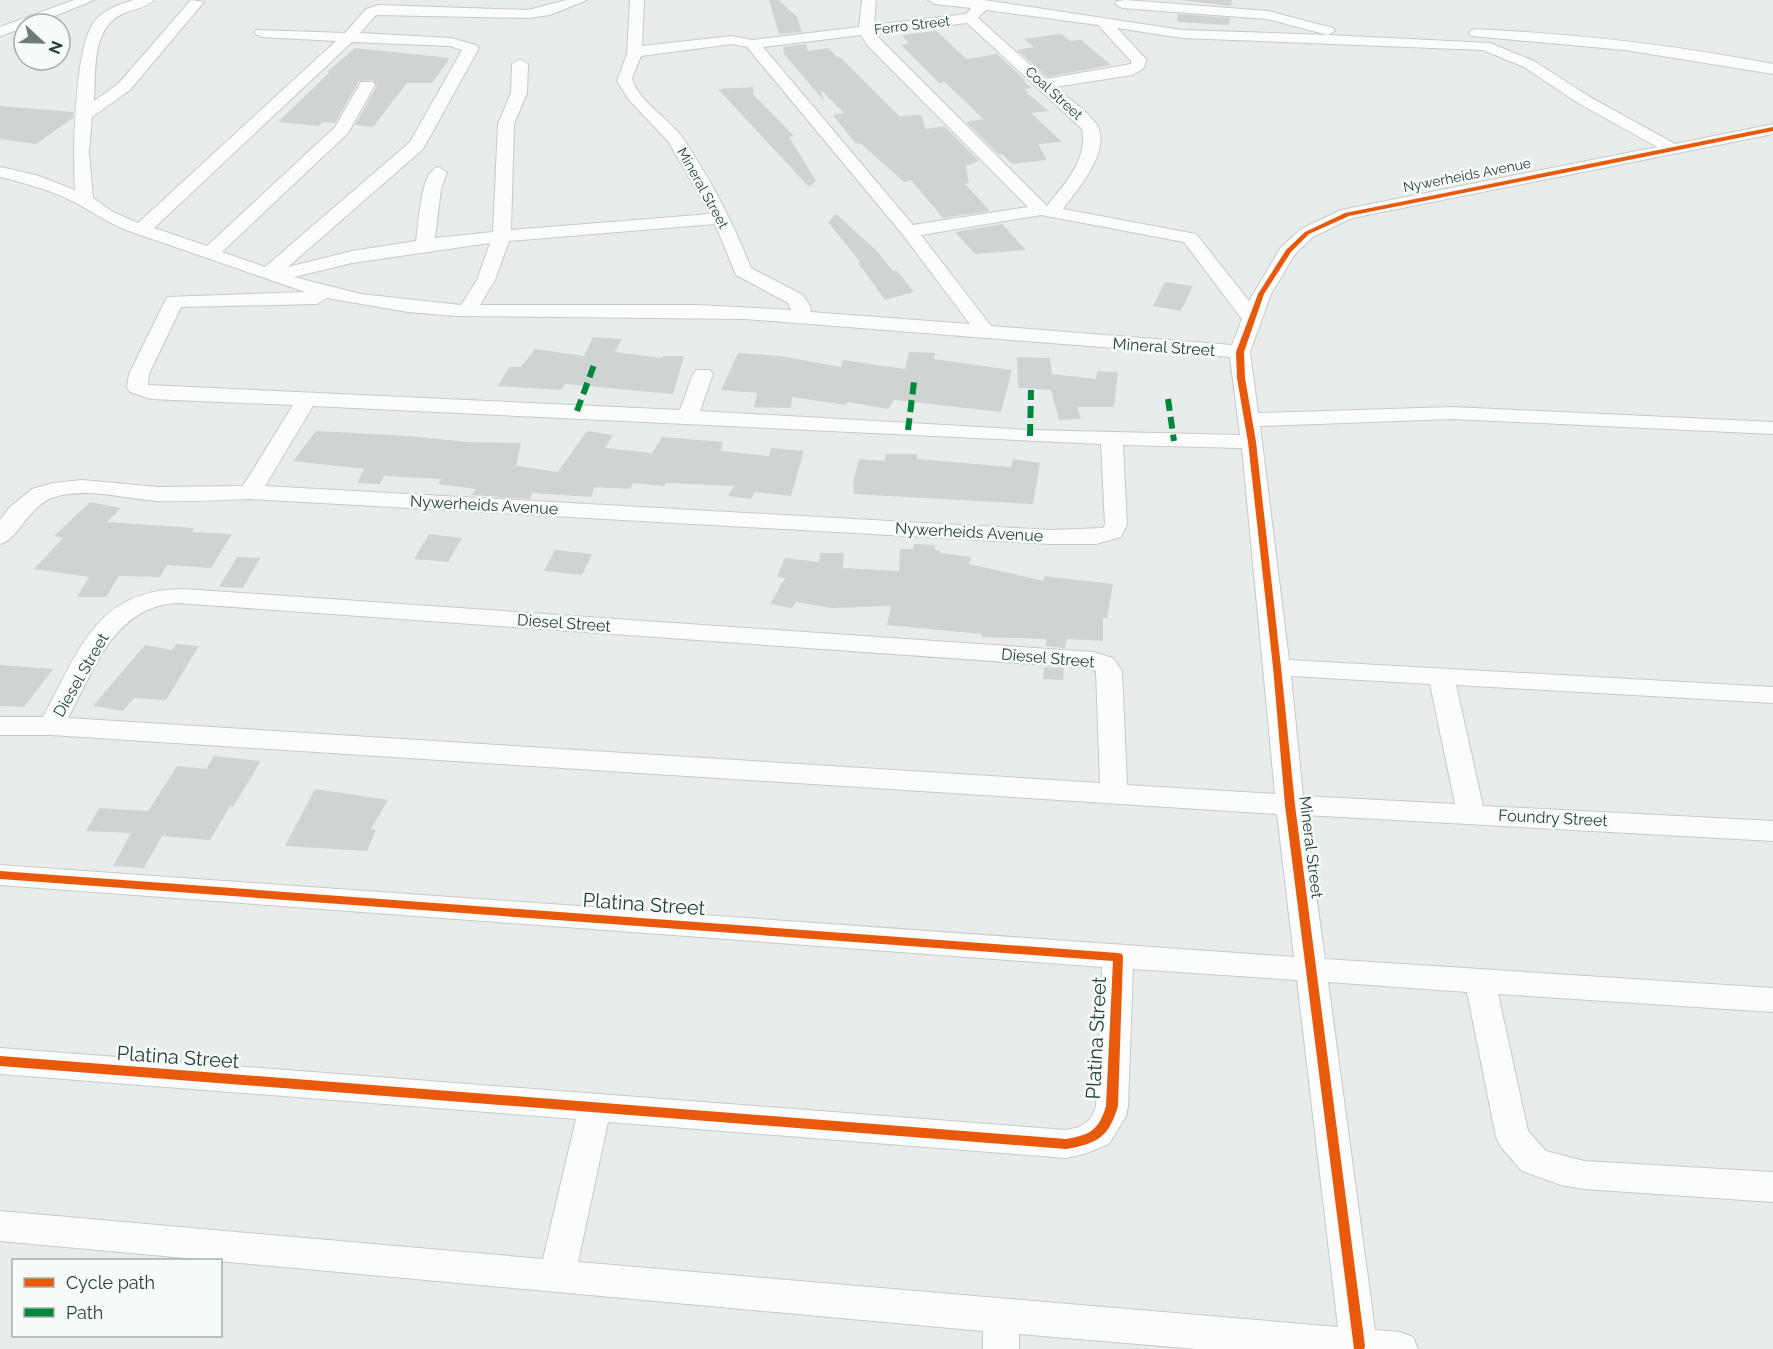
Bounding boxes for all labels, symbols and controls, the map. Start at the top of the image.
north arrow [12,12,72,72]
street label: Ferro Street [873,12,951,38]
text: N [44,38,67,57]
street label: Coal Street [1022,63,1086,123]
street label: Mineral Street [674,145,732,232]
street label: Nywerheids Avenue [1402,155,1532,195]
street label: Mineral Street [1112,334,1217,360]
street label: Nywerheids Avenue [409,492,559,518]
street label: Nywerheids Avenue [894,519,1044,545]
street label: Diesel Street [517,610,612,636]
street label: Diesel Street [49,629,113,720]
street label: Diesel Street [1000,644,1096,672]
street label: Mineral Street [1295,795,1327,900]
street label: Foundry Street [1498,806,1609,830]
street label: Platina Street [582,888,706,920]
street label: Platina Street [1081,976,1111,1100]
street label: Platina Street [116,1041,240,1073]
legend [12,1259,222,1337]
text: Cycle path [66,1272,155,1293]
text: Path [66,1302,103,1323]

